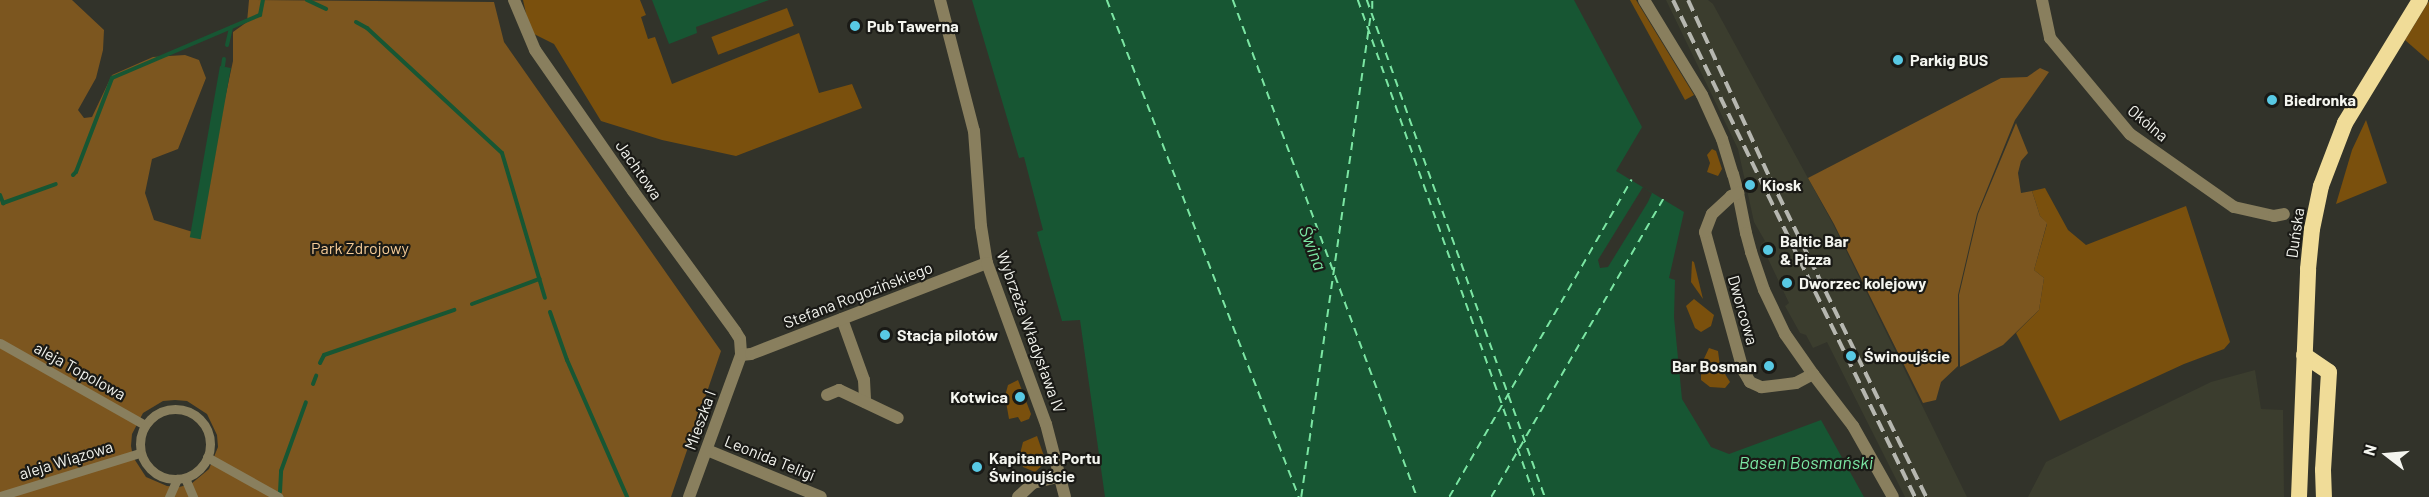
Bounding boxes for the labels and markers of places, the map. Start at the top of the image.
place label: Pub Tawerna [867,16,959,36]
marker: Pub Tawerna [848,19,862,33]
place label: Parkig BUS [1910,50,1988,70]
marker: Parkig BUS [1891,53,1905,67]
place label: Biedronka [2284,90,2356,110]
marker: Biedronka [2265,93,2279,107]
place label: Kiosk [1762,175,1802,195]
marker: Kiosk [1743,178,1757,192]
place label: Baltic Bar & Pizza [1780,231,1849,269]
marker: Baltic Bar & Pizza [1761,243,1775,257]
place label: Dworzec kolejowy [1799,273,1926,293]
marker: Dworzec kolejowy [1780,276,1794,290]
place label: Stacja pilotów [897,325,998,345]
marker: Stacja pilotów [878,328,892,342]
place label: Świnoujście [1864,346,1950,366]
marker: Świnoujście [1842,347,1860,365]
place label: Bar Bosman [1672,356,1757,376]
marker: Bar Bosman [1762,359,1776,373]
place label: Kotwica [950,387,1008,407]
marker: Kotwica [1013,390,1027,404]
place label: Kapitanat Portu Świnoujście [989,448,1100,486]
marker: Kapitanat Portu Świnoujście [970,460,984,474]

